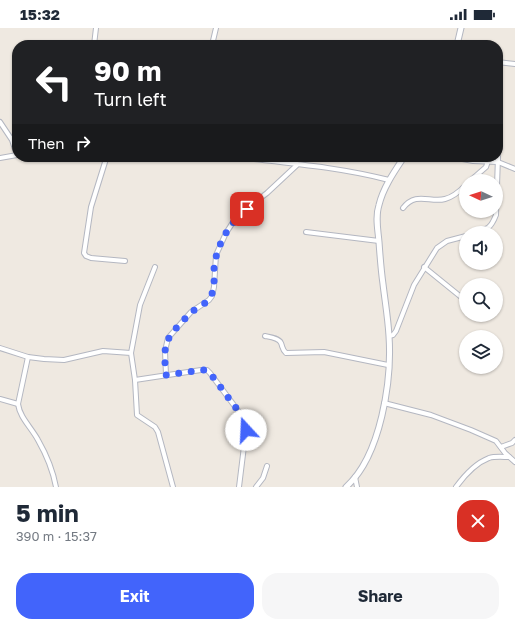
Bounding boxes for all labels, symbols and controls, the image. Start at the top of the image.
text: 15:32 [20,5,60,23]
text: 90 m [94,54,161,87]
icon: left [28,56,80,108]
text: Turn left [94,88,167,110]
icon: right [72,132,94,154]
text: Then [28,134,64,152]
north arrow [459,174,503,218]
map controls [459,174,503,374]
pin [230,192,264,226]
icon: arrive [236,198,258,220]
button: sound [459,226,503,270]
button: search [459,278,503,322]
button: layers [459,330,503,374]
position arrow [225,409,267,451]
text: 5 min [16,498,79,527]
button: close [457,500,499,542]
text: 390 m · 15:37 [16,528,97,544]
button: Exit [16,573,254,619]
button: Share [262,573,499,619]

